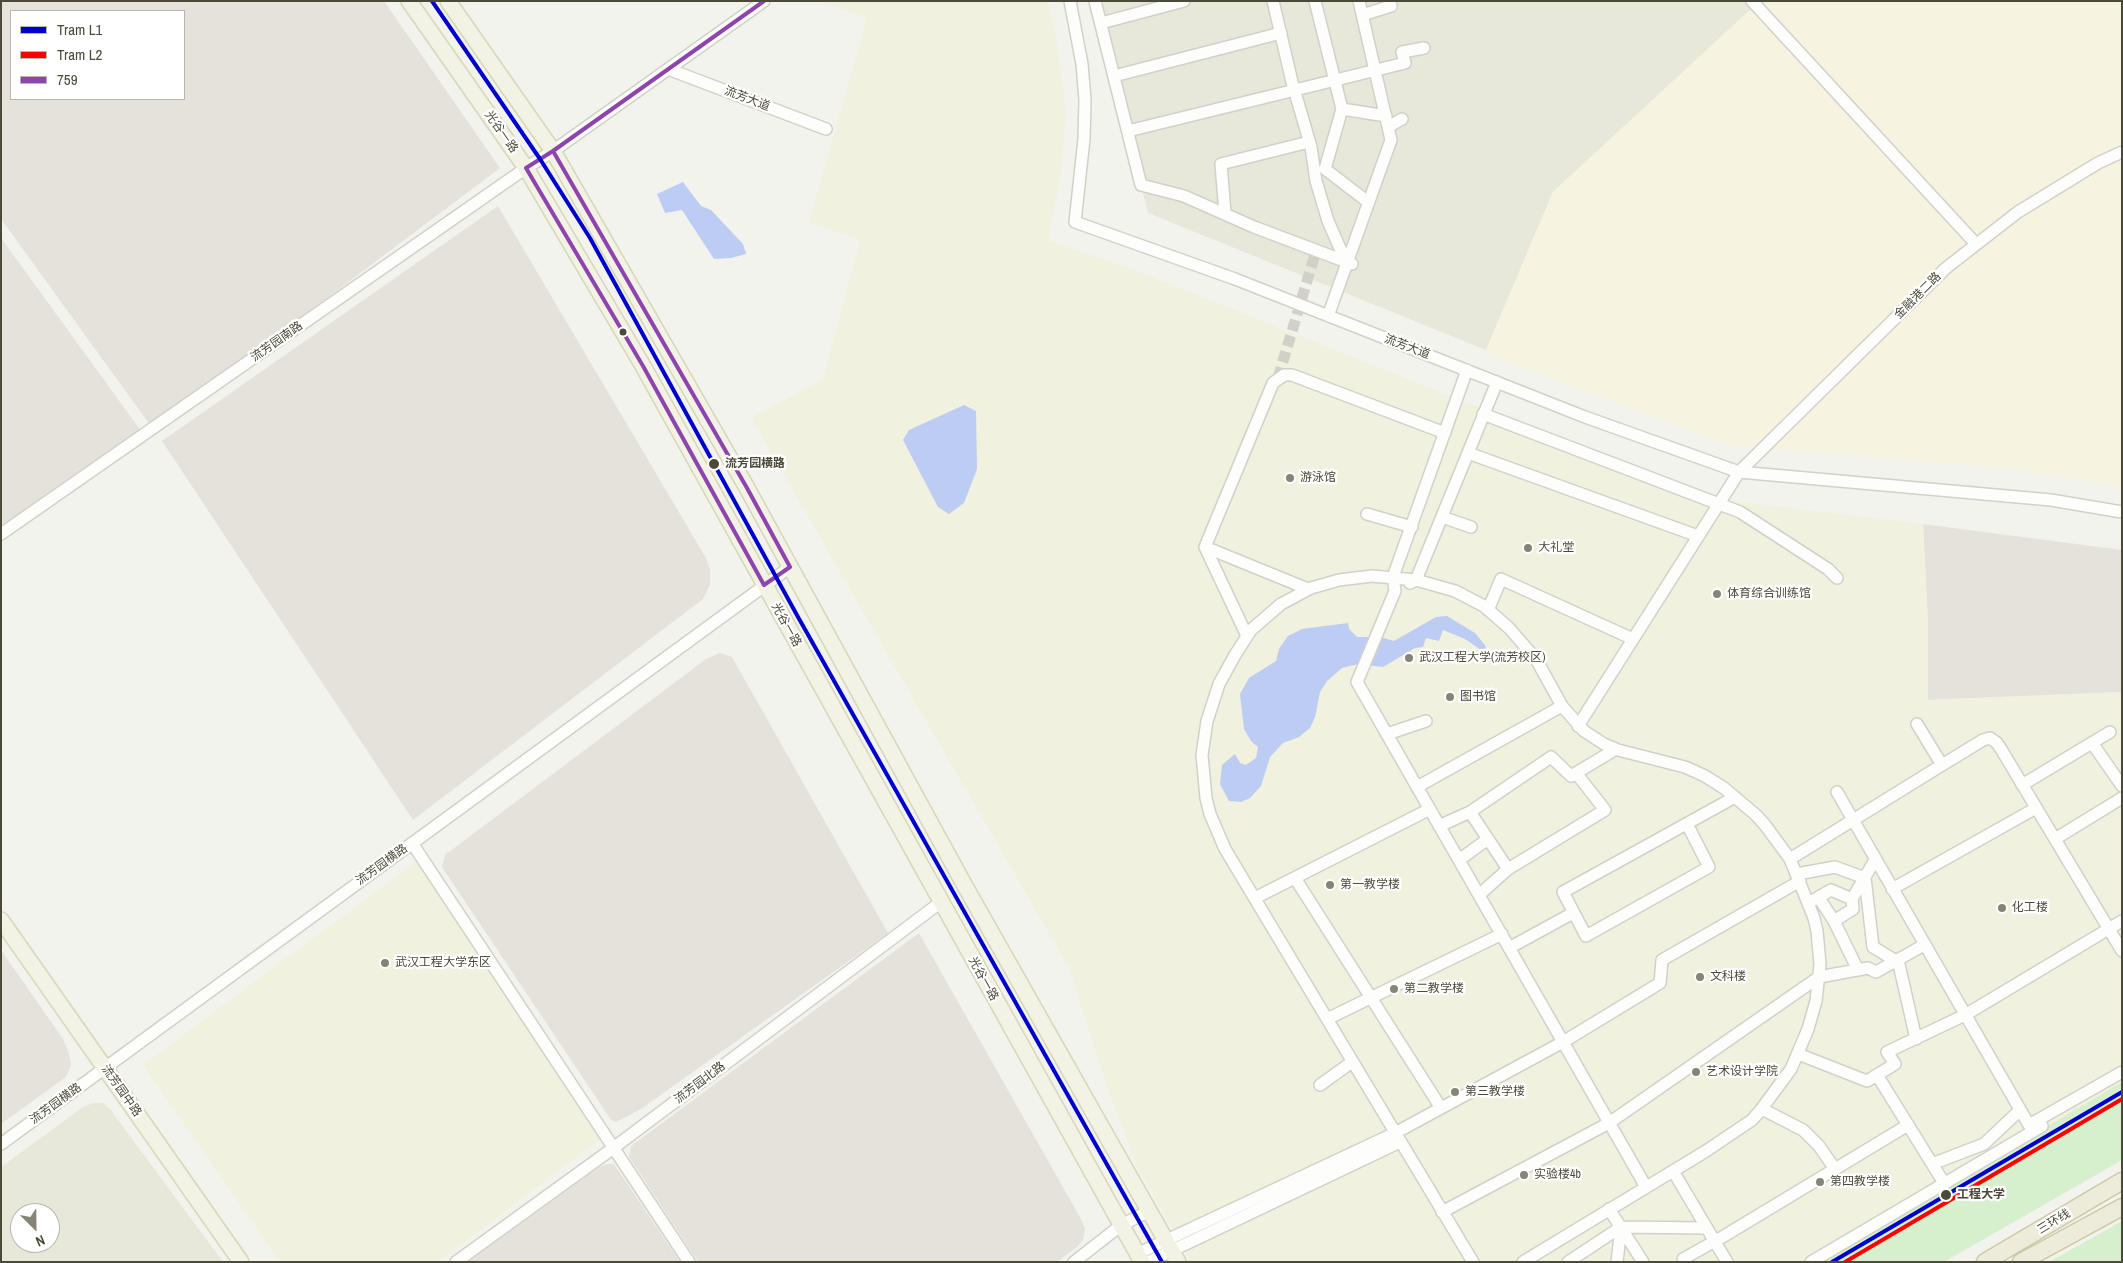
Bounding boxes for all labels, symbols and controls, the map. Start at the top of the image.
legend [10,10,185,100]
text: Tram L1 [57,19,102,40]
text: Tram L2 [57,44,102,65]
text: 759 [57,69,78,90]
street label: 流芳大道 [722,84,772,114]
street label: 光谷一路 [481,108,521,156]
street label: 金融港二路 [1892,270,1944,322]
street label: 流芳园南路 [248,319,306,365]
unlabelled marker [618,327,628,337]
street label: 流芳大道 [1382,332,1432,362]
marker: 流芳园横路 [707,457,721,471]
place label: 流芳园横路 [725,457,785,471]
place label: 游泳馆 [1300,471,1336,485]
marker: 游泳馆 [1284,472,1296,484]
place label: 大礼堂 [1538,541,1574,555]
marker: 大礼堂 [1522,542,1534,554]
place label: 体育综合训练馆 [1727,587,1811,601]
marker: 体育综合训练馆 [1711,588,1723,600]
street label: 光谷一路 [768,601,804,649]
place label: 武汉工程大学(流芳校区) [1419,651,1546,665]
marker: 武汉工程大学(流芳校区) [1403,652,1415,664]
place label: 图书馆 [1460,690,1496,704]
marker: 图书馆 [1444,691,1456,703]
street label: 流芳园横路 [353,842,411,888]
place label: 第一教学楼 [1340,878,1400,892]
marker: 第一教学楼 [1324,879,1336,891]
place label: 化工楼 [2012,901,2048,915]
marker: 化工楼 [1996,902,2008,914]
street label: 光谷一路 [965,955,1001,1003]
place label: 武汉工程大学东区 [395,956,491,970]
marker: 武汉工程大学东区 [379,957,391,969]
place label: 文科楼 [1710,970,1746,984]
marker: 文科楼 [1694,971,1706,983]
place label: 第二教学楼 [1404,982,1464,996]
marker: 第二教学楼 [1388,983,1400,995]
street label: 流芳园北路 [672,1059,728,1107]
street label: 流芳园中路 [98,1062,144,1120]
place label: 艺术设计学院 [1706,1065,1778,1079]
marker: 艺术设计学院 [1690,1066,1702,1078]
street label: 流芳园横路 [27,1081,85,1127]
place label: 第三教学楼 [1465,1085,1525,1099]
marker: 第三教学楼 [1449,1086,1461,1098]
place label: 实验楼4b [1534,1168,1581,1182]
marker: 实验楼4b [1518,1169,1530,1181]
place label: 第四教学楼 [1830,1175,1890,1189]
marker: 第四教学楼 [1814,1176,1826,1188]
marker: 工程大学 [1939,1188,1953,1202]
place label: 工程大学 [1957,1188,2005,1202]
north arrow [10,1203,60,1253]
street label: 三环线 [2035,1207,2073,1237]
text: N [33,1231,48,1251]

